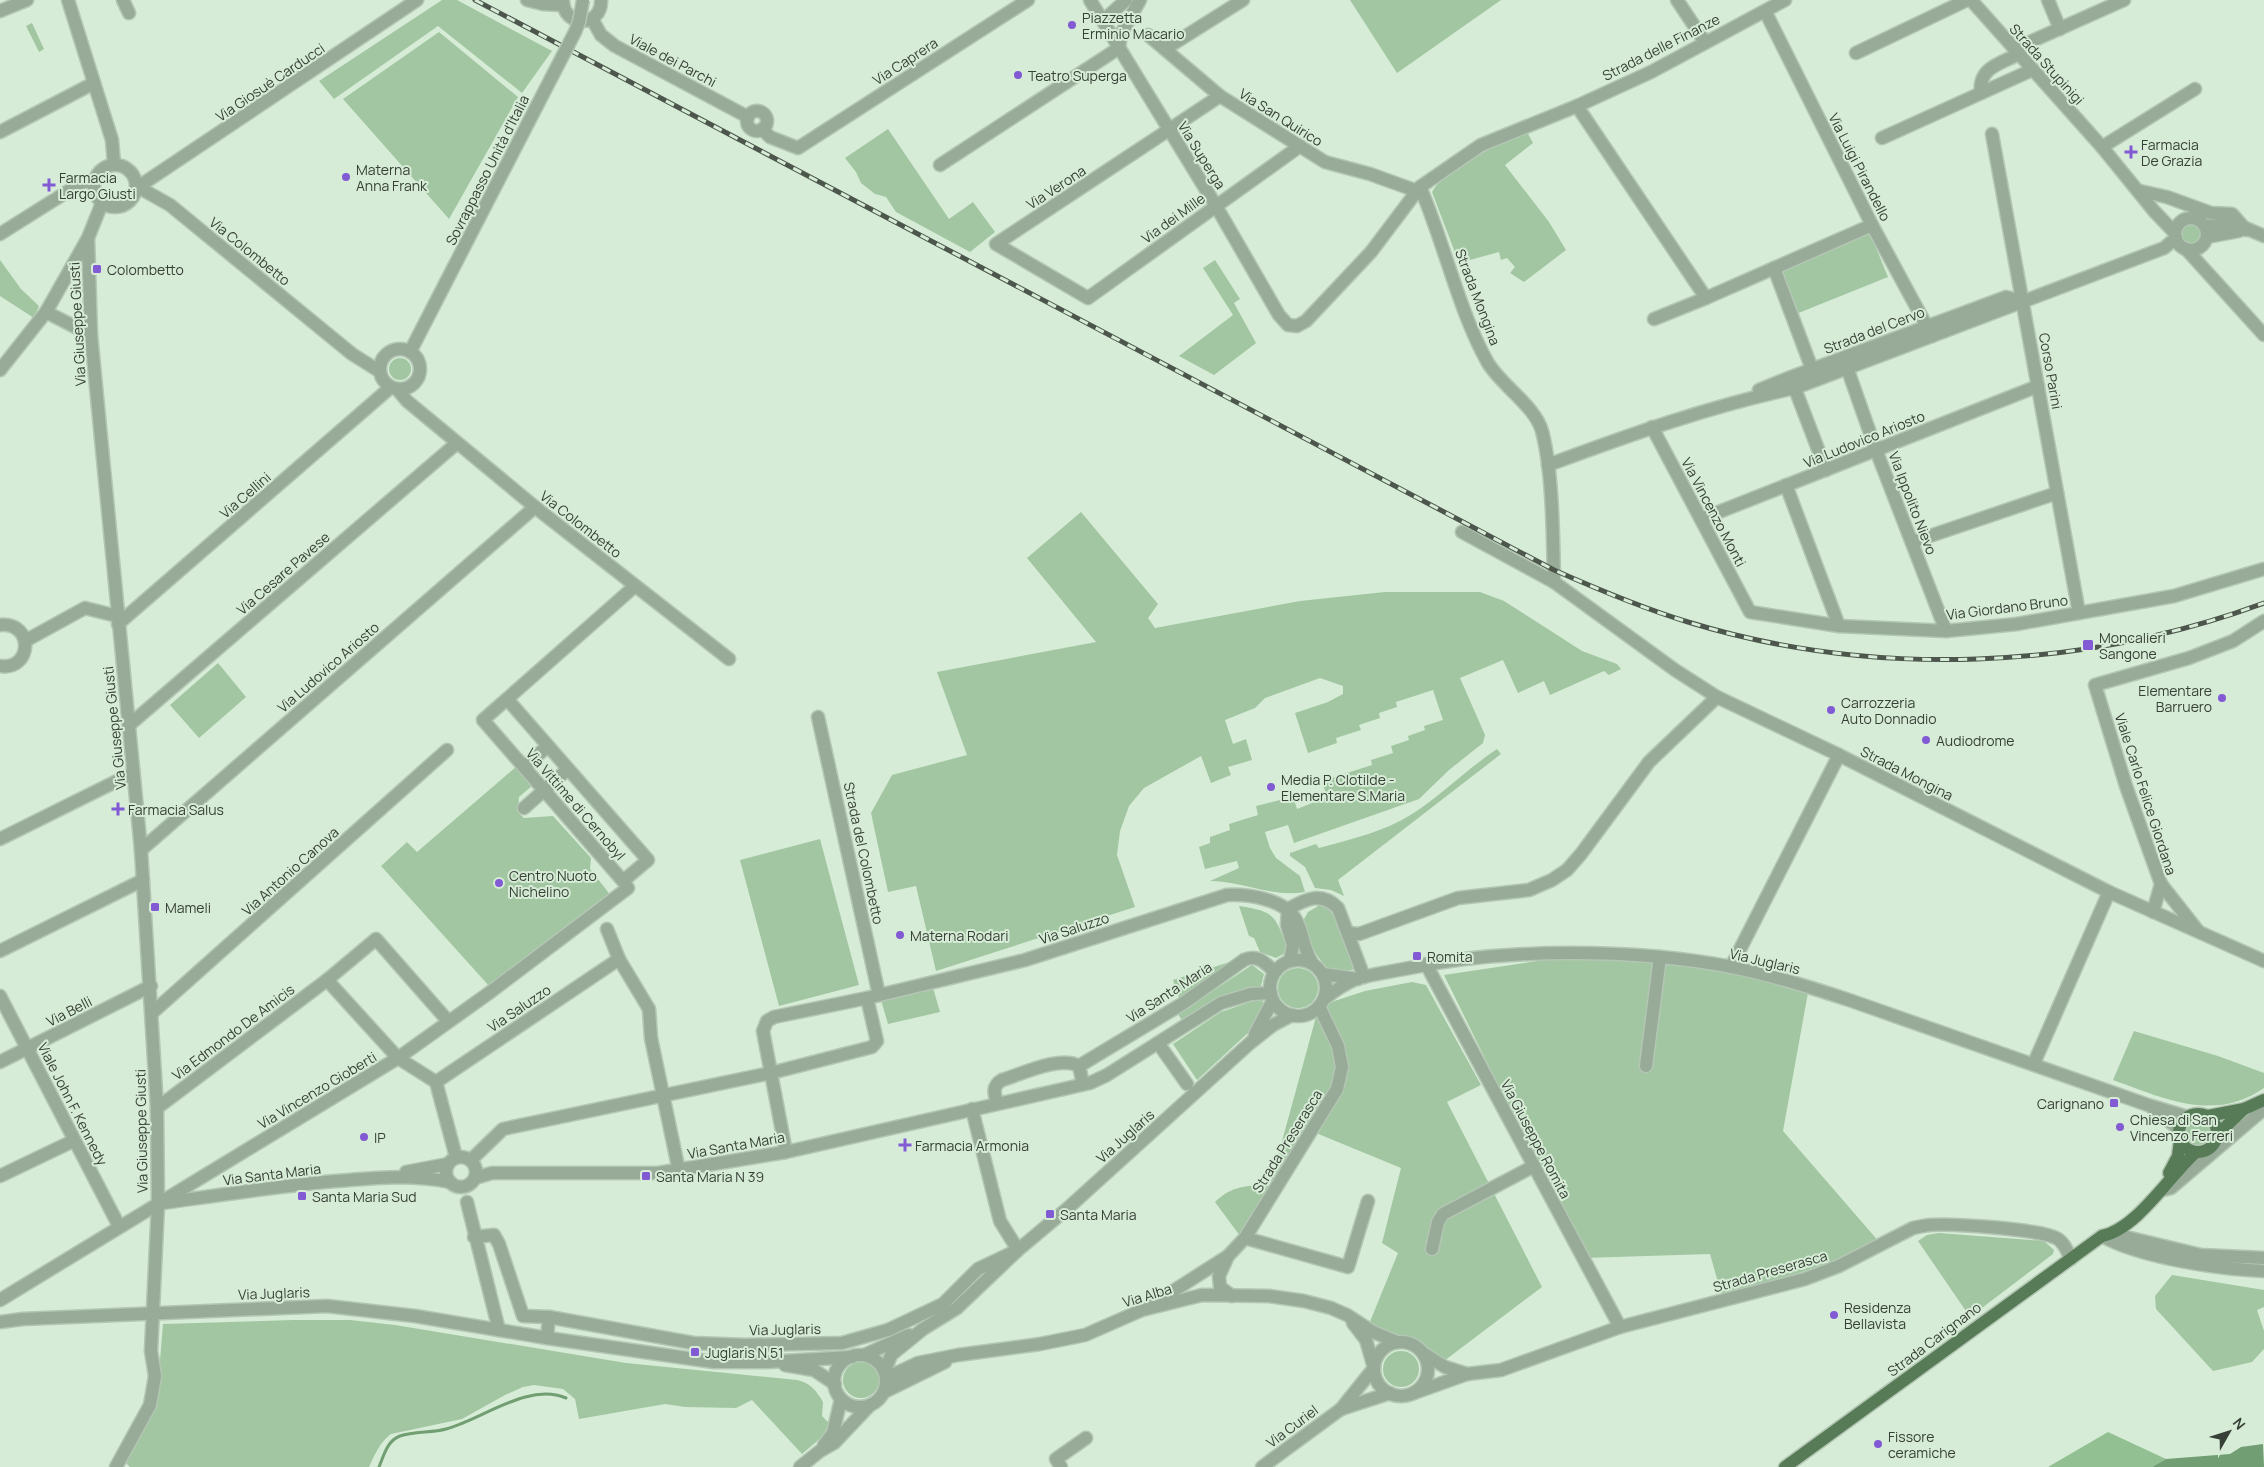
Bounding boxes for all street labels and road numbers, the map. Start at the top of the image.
street label: Strada delle Finanze [1599,9,1723,85]
street label: Strada Stupinigi [2006,19,2088,109]
street label: Viale dei Parchi [626,29,720,91]
street label: Via Caprera [869,33,941,89]
street label: Via Giosuè Carducci [212,38,328,126]
street label: Via San Quirico [1236,84,1326,150]
street label: Sovrappasso Unità d'Italia [441,92,533,248]
street label: Via Luigi Pirandello [1825,110,1895,224]
street label: Via Superga [1174,118,1230,192]
street label: Via Verona [1023,161,1089,213]
street label: Via dei Mille [1137,188,1209,248]
street label: Via Colombetto [206,213,294,289]
street label: Strada Mongina [1451,246,1505,348]
street label: Via Giuseppe Giusti [64,262,90,386]
street label: Strada del Cervo [1821,302,1927,358]
street label: Corso Parini [2035,331,2067,411]
street label: Via Ludovico Ariosto [1801,406,1927,472]
street label: Via Ippolito Nievo [1885,449,1941,557]
street label: Via Vincenzo Monti [1677,454,1751,570]
street label: Via Cellini [216,468,274,522]
street label: Via Colombetto [536,486,626,562]
street label: Via Cesare Pavese [232,527,334,619]
street label: Via Giordano Bruno [1945,590,2069,624]
street label: Via Ludovico Ariosto [273,617,383,717]
street label: Via Giuseppe Giusti [98,665,130,791]
street label: Viale Carlo Felice Giordana [2111,711,2181,877]
street label: Strada Mongina [1857,741,1957,805]
street label: Via Vittime di Cernobyl [522,744,630,864]
street label: Strada del Colombetto [840,780,888,926]
street label: Via Antonio Canova [238,822,342,920]
street label: Via Saluzzo [1037,908,1111,948]
street label: Via Juglaris [1728,944,1802,978]
street label: Via Santa Maria [1122,957,1216,1027]
street label: Via Edmondo De Amicis [168,980,298,1084]
street label: Via Saluzzo [484,980,554,1036]
street label: Via Belli [43,992,95,1030]
street label: Viale John F. Kennedy [34,1039,113,1169]
street label: Via Vincenzo Gioberti [254,1047,380,1133]
street label: Via Giuseppe Giusti [130,1069,152,1193]
street label: Via Giuseppe Romita [1497,1076,1575,1202]
street label: Strada Preserasca [1248,1086,1326,1196]
street label: Via Juglaris [1092,1105,1158,1167]
street label: Via Santa Maria [686,1127,786,1163]
street label: Via Santa Maria [222,1159,322,1189]
street label: Strada Preserasca [1711,1246,1829,1296]
street label: Via Alba [1120,1279,1174,1311]
street label: Via Juglaris [238,1282,310,1304]
street label: Strada Carignano [1883,1297,1985,1381]
street label: Via Juglaris [749,1319,821,1339]
street label: Via Curiel [1262,1400,1322,1452]

